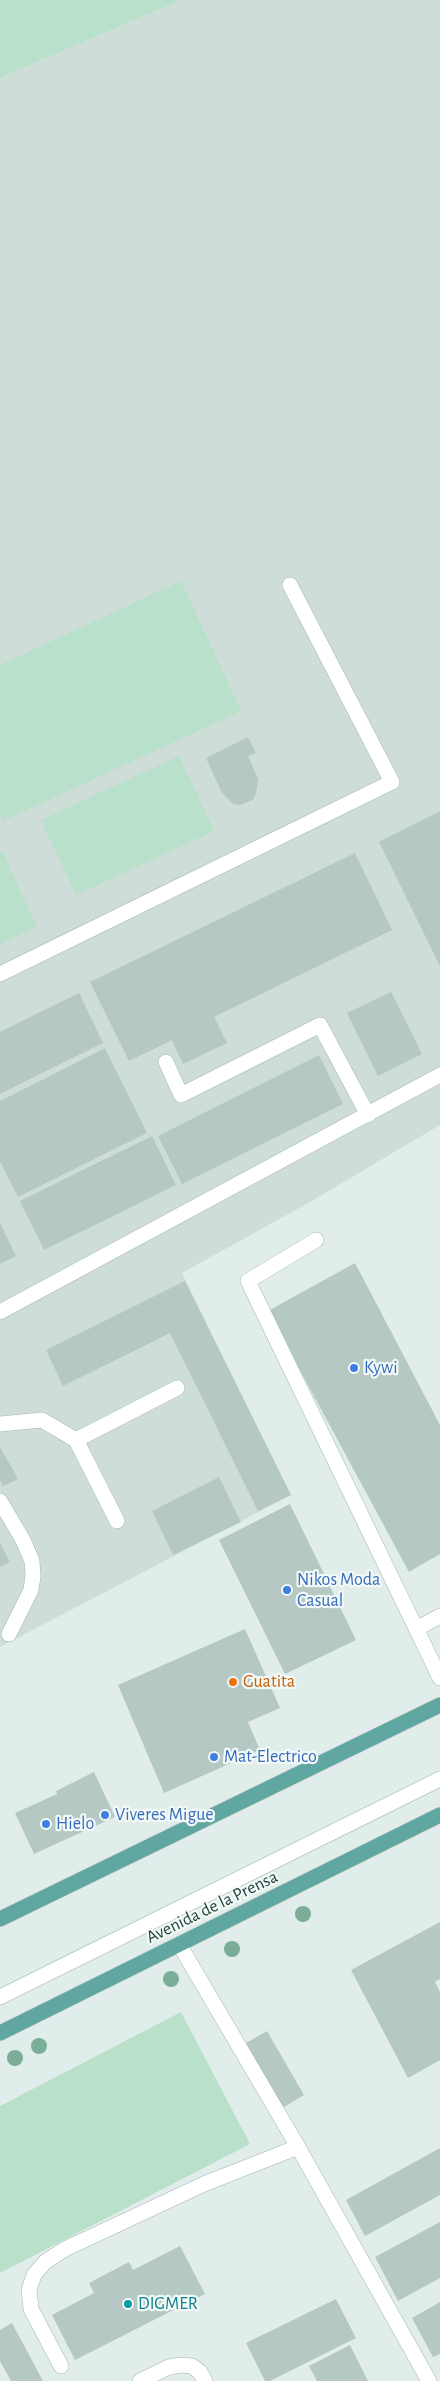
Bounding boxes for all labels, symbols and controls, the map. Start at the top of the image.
place label: Kywi [364,1357,398,1379]
marker: Kywi [348,1362,360,1374]
place label: Nikos Moda Casual [297,1569,380,1612]
marker: Nikos Moda Casual [281,1584,293,1596]
place label: Guatita [243,1671,295,1693]
marker: Guatita [227,1676,239,1688]
place label: Mat-Electrico [224,1746,317,1768]
marker: Mat-Electrico [208,1751,220,1763]
place label: Viveres Migue [115,1804,214,1826]
marker: Viveres Migue [99,1809,111,1821]
place label: Hielo [56,1813,94,1835]
marker: Hielo [40,1818,52,1830]
street label: Avenida de la Prensa [143,1866,281,1948]
place label: DIGMER [138,2293,198,2315]
marker: DIGMER [122,2298,134,2310]

